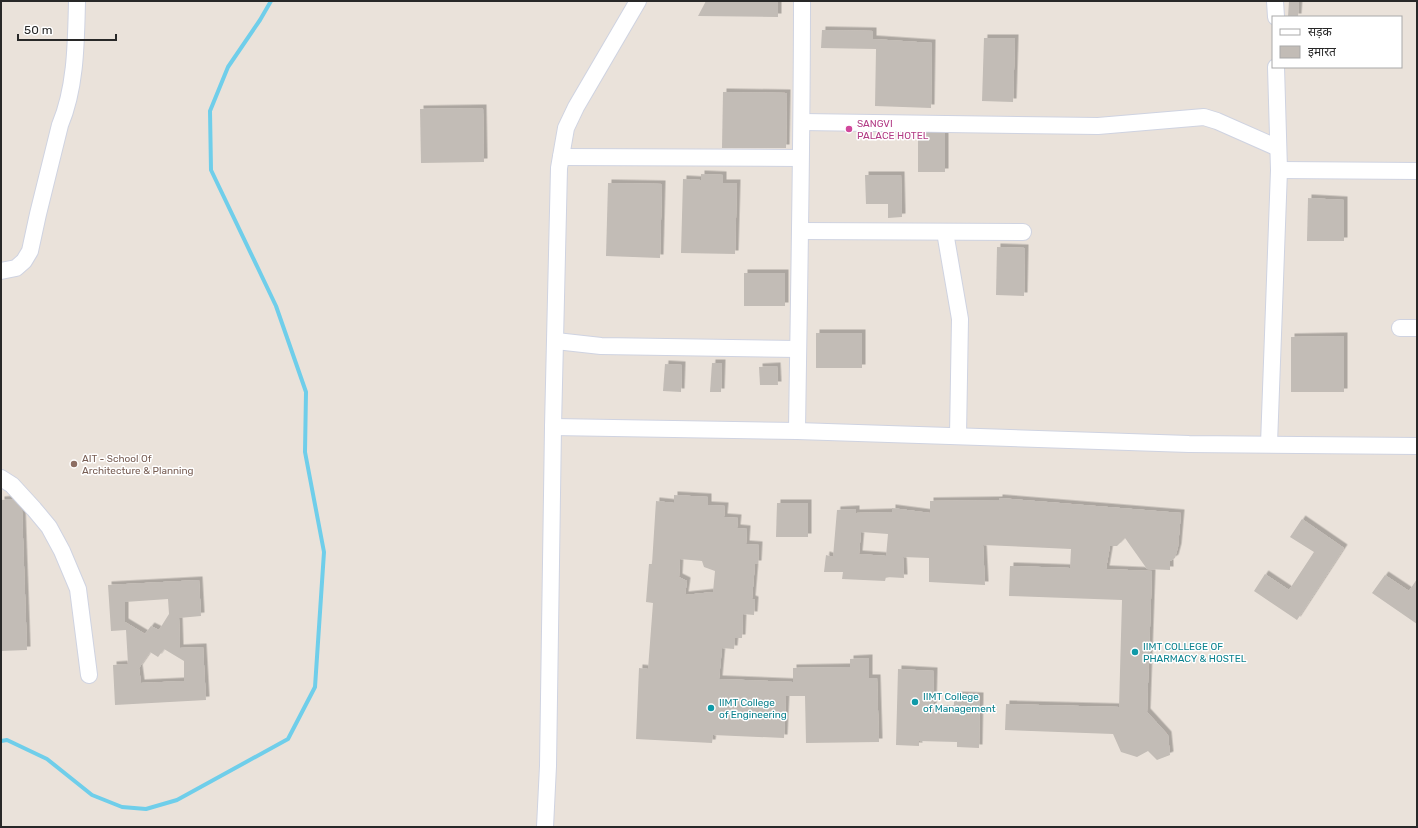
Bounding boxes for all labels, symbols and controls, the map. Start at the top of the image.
scale bar [18,16,116,42]
legend [1272,16,1402,68]
text: 50 m [24,23,52,37]
text: सड़क [1308,25,1333,39]
text: इमारत [1308,45,1337,59]
place label: SANGVI PALACE HOTEL [857,118,929,142]
marker: SANGVI PALACE HOTEL [844,124,854,134]
place label: AIT - School Of Architecture & Planning [82,453,194,477]
marker: AIT - School Of Architecture & Planning [69,459,79,469]
place label: IIMT COLLEGE OF PHARMACY & HOSTEL [1143,641,1247,665]
marker: IIMT COLLEGE OF PHARMACY & HOSTEL [1130,647,1140,657]
place label: IIMT College of Management [923,691,996,715]
place label: IIMT College of Engineering [719,697,787,721]
marker: IIMT College of Management [910,697,920,707]
marker: IIMT College of Engineering [706,703,716,713]

